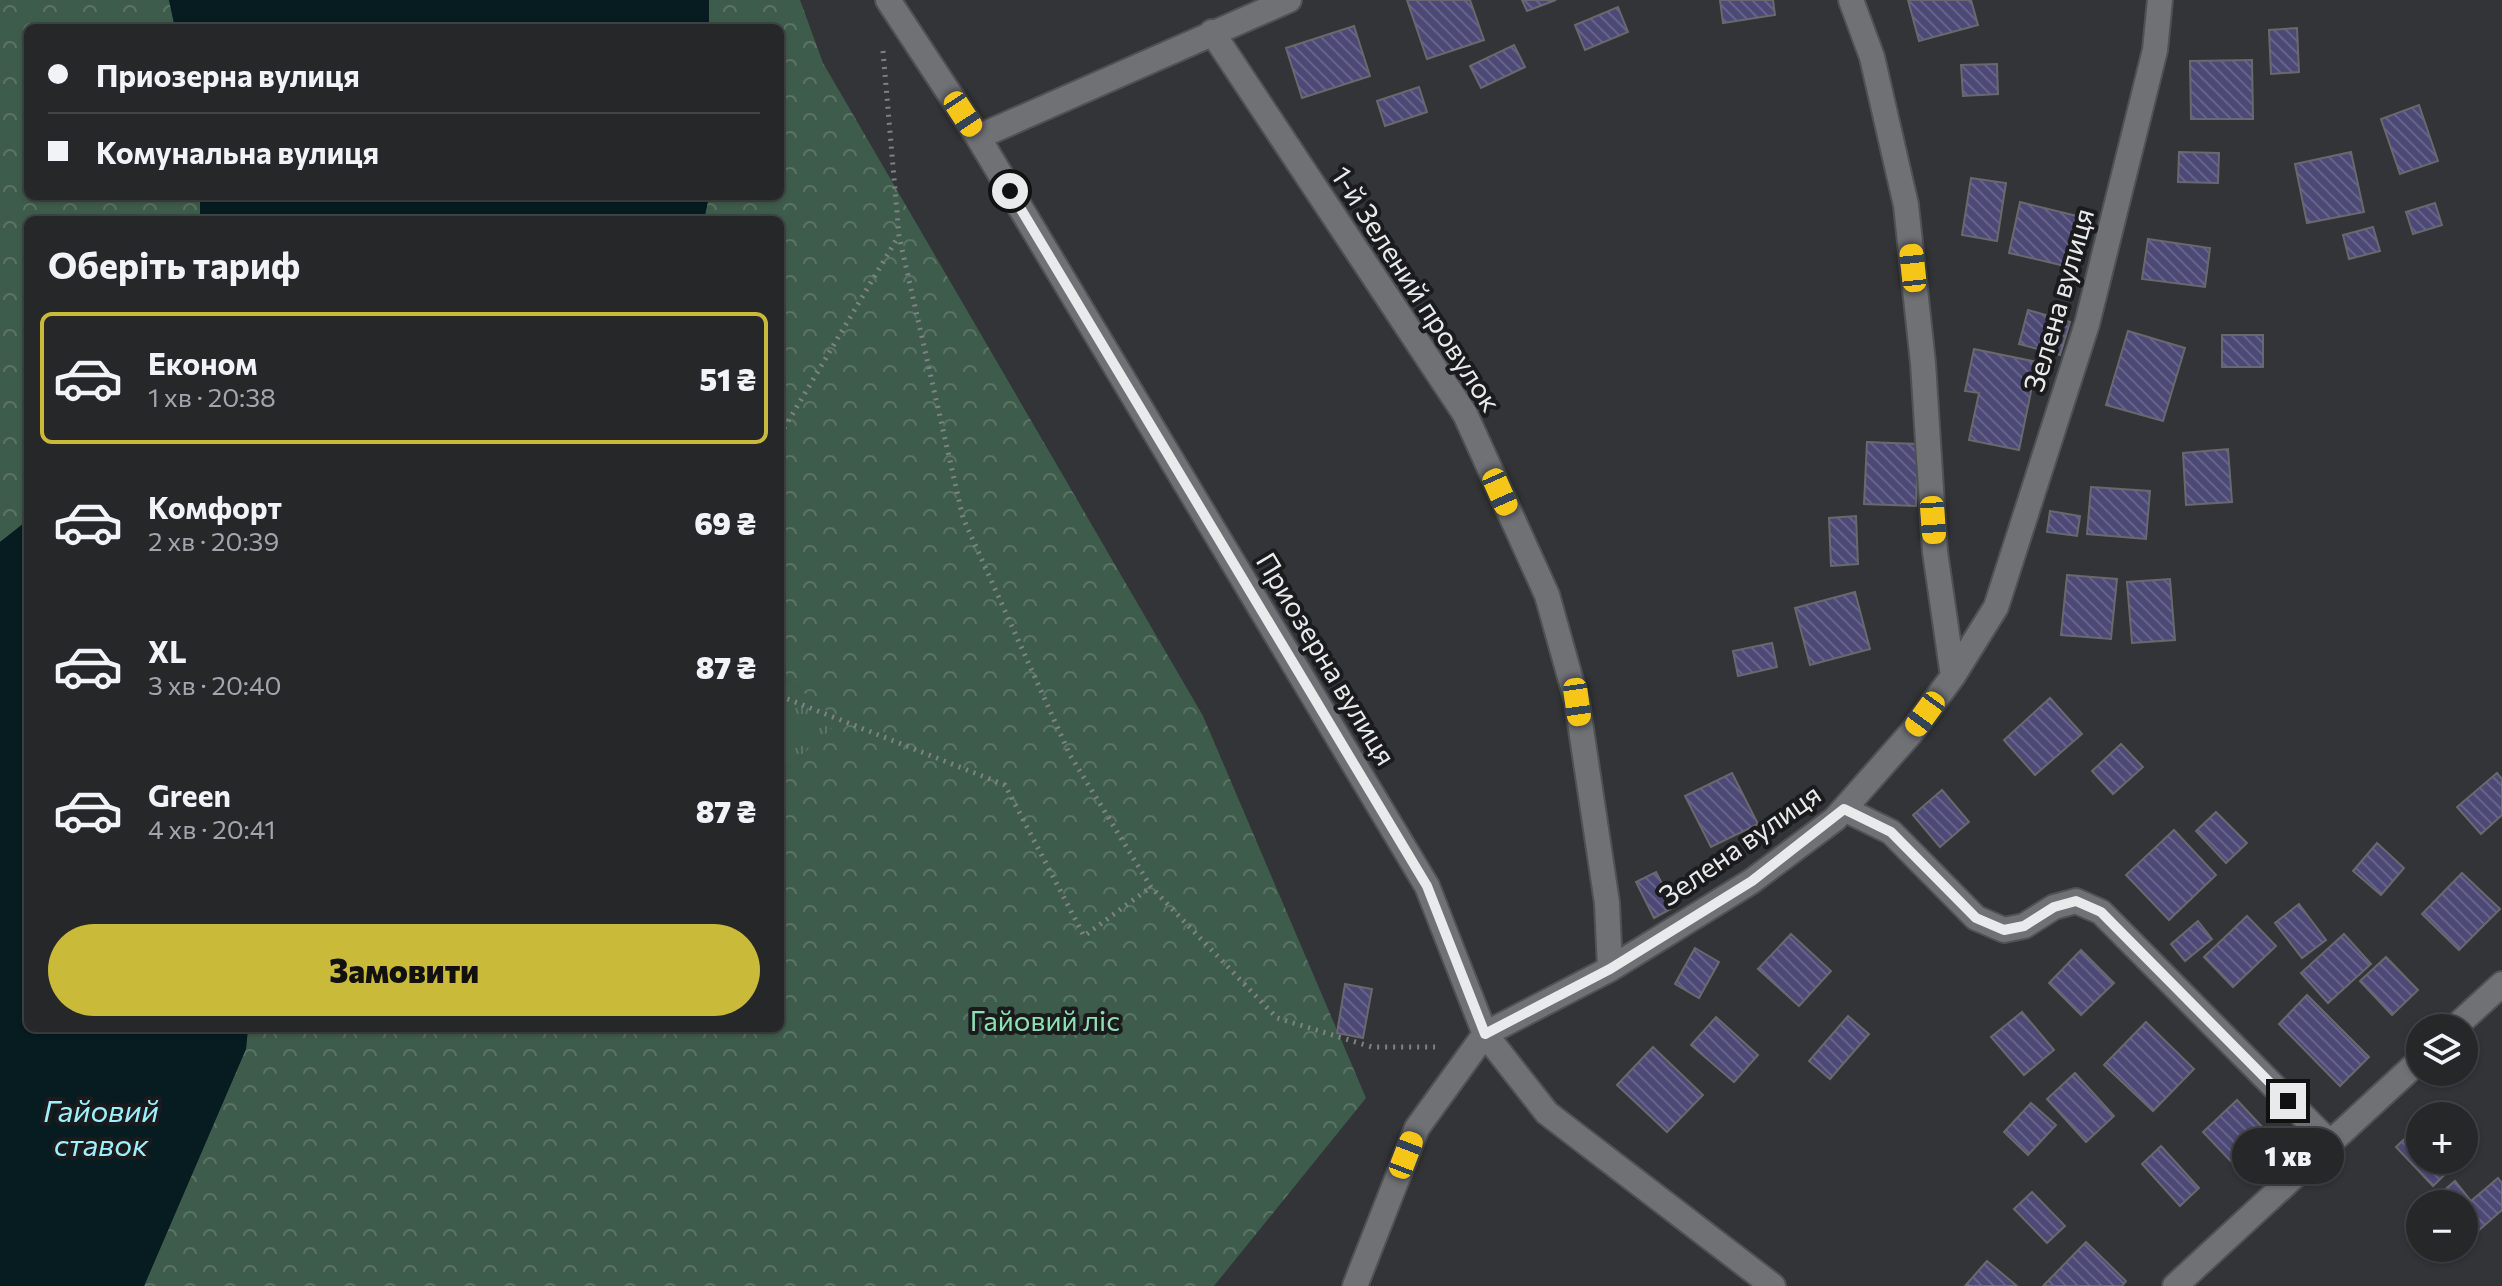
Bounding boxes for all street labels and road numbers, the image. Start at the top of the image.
street label: 1-й Зелений провулок [1325,159,1509,418]
street label: Зелена вулиця [2016,204,2100,395]
street label: Приозерна вулиця [1250,546,1404,771]
street label: Зелена вулиця [1652,776,1827,912]

